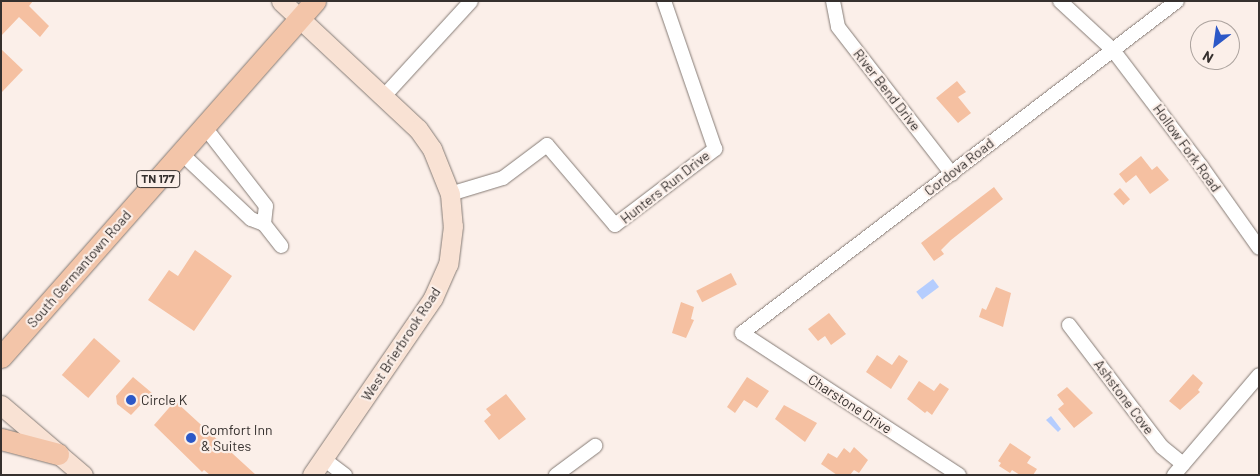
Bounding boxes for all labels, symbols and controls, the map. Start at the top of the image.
north arrow [1190,20,1240,70]
street label: River Bend Drive [850,46,924,134]
text: N [1199,48,1216,67]
street label: Hollow Fork Road [1150,101,1224,195]
street label: Cordova Road [921,135,997,199]
street label: Hunters Run Drive [617,147,713,227]
road number: TN 177 [136,170,180,188]
street label: South Germantown Road [24,207,134,331]
street label: West Brierbrook Road [358,284,444,404]
street label: Ashstone Cove [1090,356,1158,438]
street label: Charstone Drive [805,371,895,437]
place label: Circle K [141,392,187,408]
marker: Circle K [125,394,137,406]
place label: Comfort Inn & Suites [201,422,273,454]
marker: Comfort Inn & Suites [185,432,197,444]

